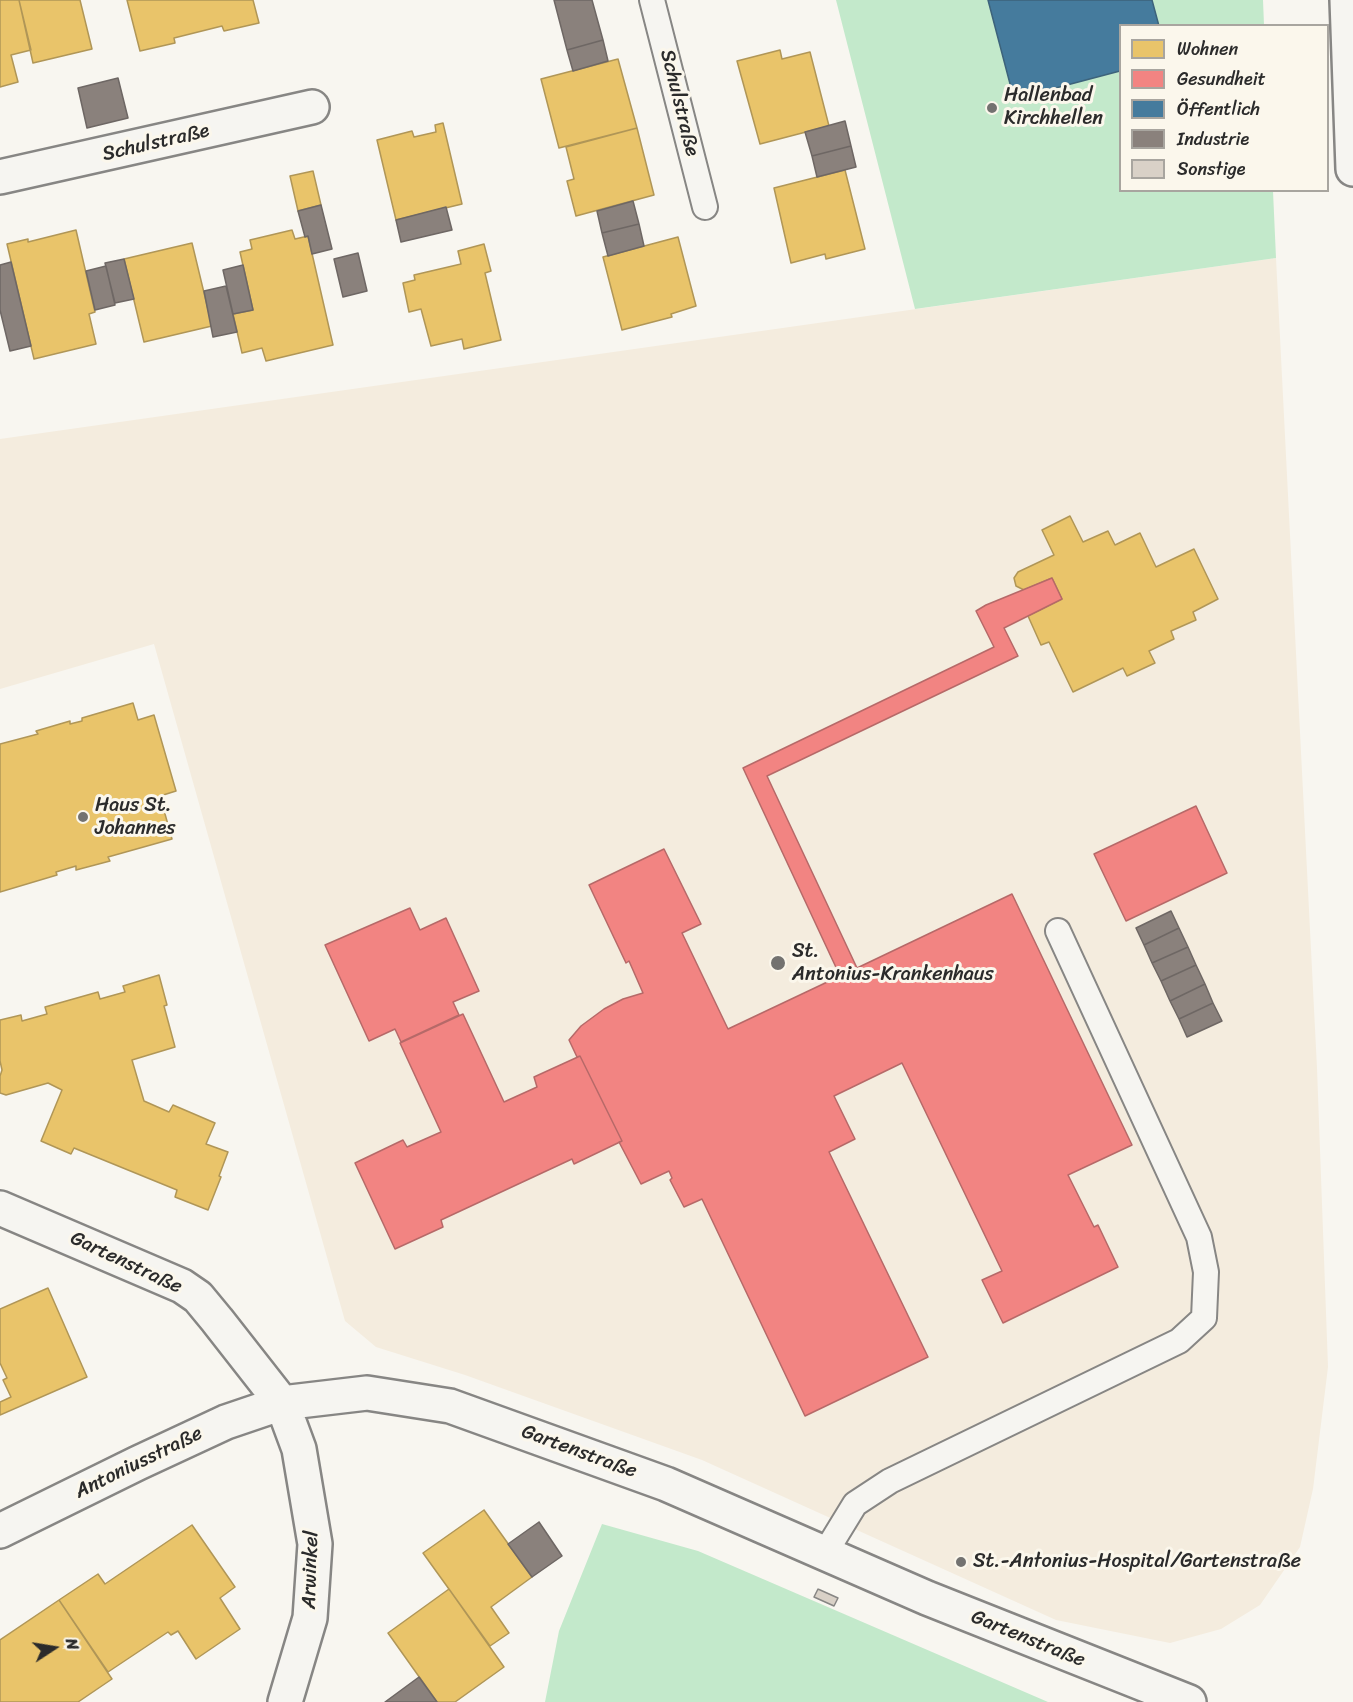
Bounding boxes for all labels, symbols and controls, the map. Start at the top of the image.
legend [1119,24,1329,192]
text: Wohnen [1177,33,1238,65]
street label: Schulstraße [654,47,704,159]
text: Gesundheit [1177,63,1266,95]
place label: Hallenbad Kirchhellen [1004,84,1103,131]
text: Öffentlich [1177,93,1260,125]
marker: Hallenbad Kirchhellen [985,101,999,115]
street label: Schulstraße [100,119,212,167]
text: Industrie [1177,123,1249,155]
text: Sonstige [1177,153,1245,185]
place label: Haus St. Johannes [95,794,176,841]
marker: Haus St. Johannes [76,810,90,824]
place label: St. Antonius-Krankenhaus [792,940,994,987]
marker: St. Antonius-Krankenhaus [769,954,787,972]
street label: Gartenstraße [66,1227,186,1299]
street label: Gartenstraße [518,1420,640,1484]
street label: Antoniusstraße [71,1422,207,1504]
street label: Arwinkel [298,1531,324,1609]
place label: St.-Antonius-Hospital/Gartenstraße [973,1550,1301,1574]
marker: St.-Antonius-Hospital/Gartenstraße [954,1555,968,1569]
street label: Gartenstraße [967,1605,1089,1673]
north arrow [24,1618,84,1678]
text: N [57,1636,87,1653]

